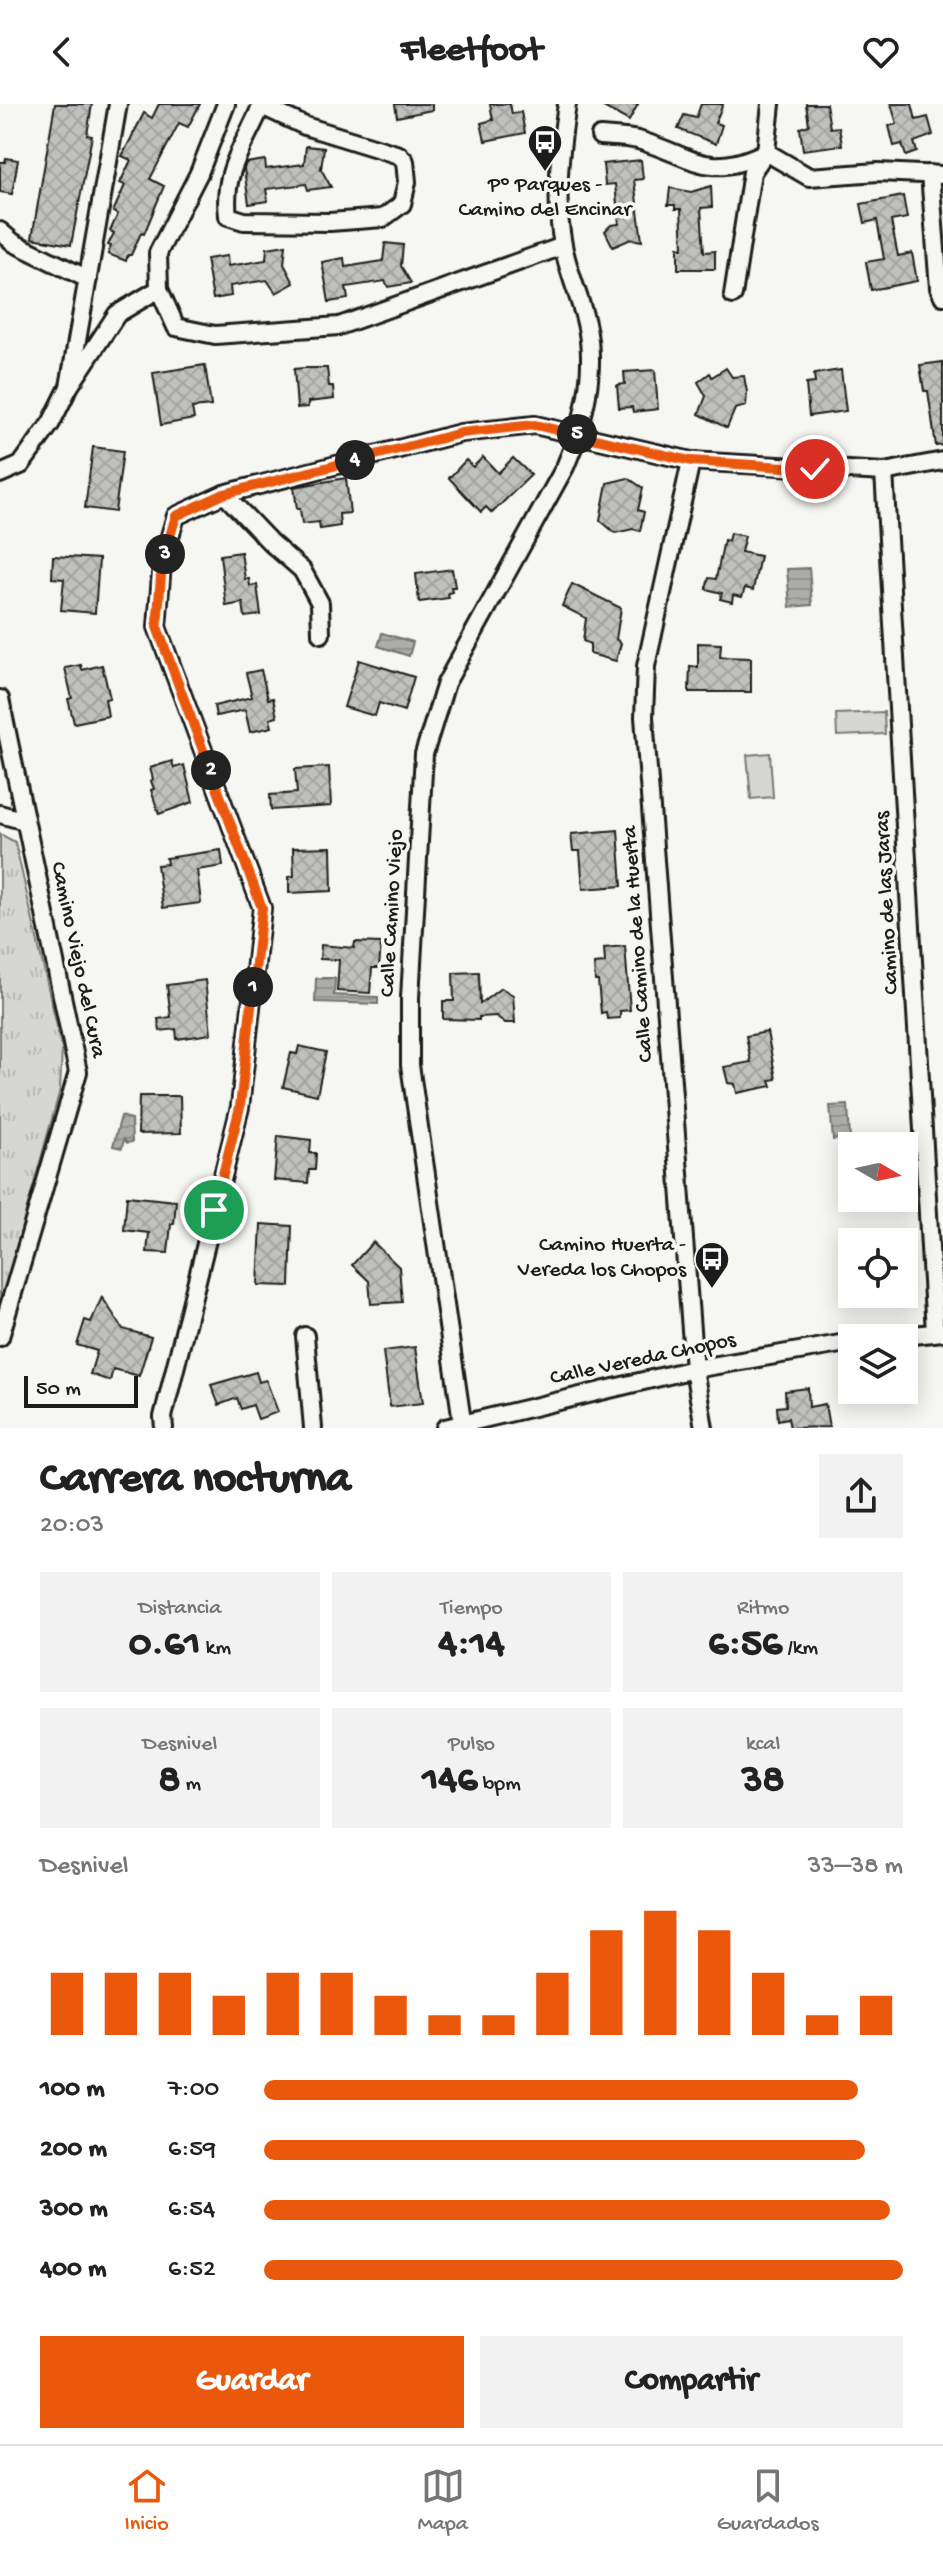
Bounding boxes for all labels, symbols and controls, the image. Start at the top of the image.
icon: back [40,30,84,74]
icon: heart [859,30,903,74]
text: Fleetfoot [401,31,542,74]
bus stop icon: Pº Parques - Camino del Encinar [526,123,564,173]
place label: Pº Parques - Camino del Encinar [459,173,634,224]
pin: 5 [557,414,597,454]
text: 5 [571,421,583,447]
pin [781,435,849,503]
pin: 4 [335,440,375,480]
text: 4 [350,447,360,473]
icon: check [793,447,837,491]
pin: 3 [145,534,185,574]
text: 3 [159,541,171,567]
pin: 2 [191,750,231,790]
text: 2 [206,757,216,783]
street label: Camino de las Jaras [870,810,906,995]
street label: Calle Camino de la Huerta [618,824,660,1063]
street label: Calle Camino Viejo [376,828,410,998]
street label: Camino Viejo del Cura [44,860,111,1061]
pin: 1 [233,967,273,1007]
text: 1 [249,974,257,1000]
north arrow [838,1132,918,1212]
map controls [838,1132,918,1404]
pin [180,1176,248,1244]
icon: arrive [192,1188,236,1232]
button: locate [838,1228,918,1308]
place label: Camino Huerta - Vereda los Chopos [517,1233,687,1284]
bus stop icon: Camino Huerta - Vereda los Chopos [693,1240,731,1290]
button: layers [838,1324,918,1404]
street label: Calle Vereda Chopos [548,1327,739,1392]
scale bar [24,1372,138,1408]
text: 50 m [36,1377,81,1403]
button: share [819,1454,903,1538]
text: Carrera nocturna [40,1455,351,1507]
text: 20:03 [40,1511,104,1542]
text: Distancia [138,1596,221,1622]
text: Tiempo [440,1596,503,1622]
text: Ritmo [737,1596,789,1622]
text: 0.61 [129,1622,200,1669]
text: 4:14 [438,1622,505,1669]
text: 6:56 [708,1622,782,1669]
text: km [200,1636,231,1662]
text: /km [782,1636,818,1662]
text: Desnivel [142,1732,217,1758]
text: Pulso [448,1732,495,1758]
text: kcal [746,1732,780,1758]
text: 8 [158,1758,180,1805]
text: 146 [422,1758,478,1805]
text: 38 [742,1758,785,1805]
text: m [180,1772,201,1798]
text: bpm [478,1772,521,1798]
text: Desnivel [40,1852,129,1883]
text: 33–38 m [808,1852,903,1883]
text: 100 m [40,2075,105,2106]
text: 7:00 [168,2075,219,2106]
text: 200 m [40,2135,107,2166]
text: 6:59 [168,2135,216,2166]
text: 300 m [40,2195,108,2226]
text: 6:54 [168,2195,215,2226]
text: 400 m [40,2255,106,2286]
text: 6:52 [168,2255,216,2286]
button: Guardar [40,2336,464,2428]
button: Compartir [480,2336,903,2428]
tab: Inicio [124,2464,169,2538]
tab: Mapa [417,2464,468,2538]
tab: Guardados [717,2464,819,2538]

